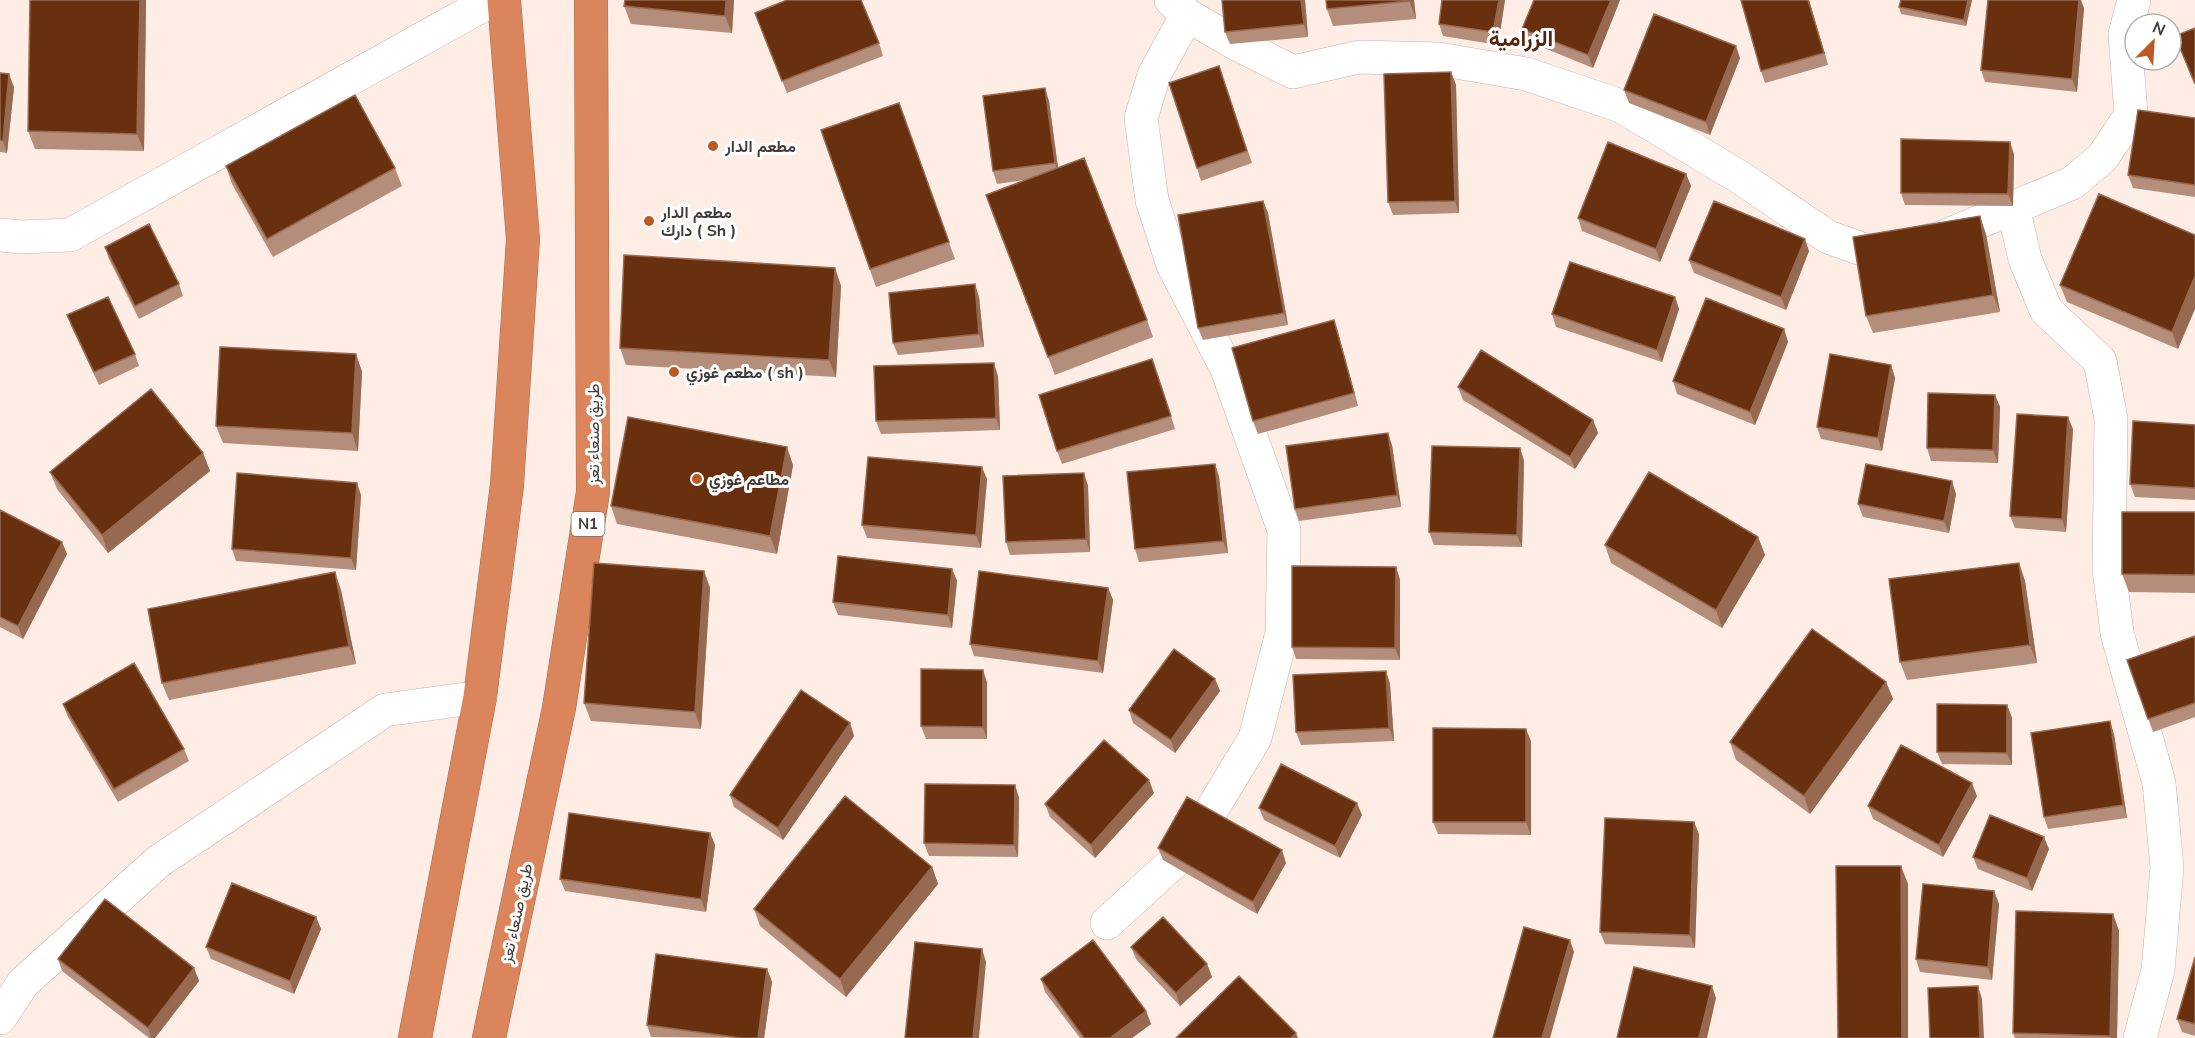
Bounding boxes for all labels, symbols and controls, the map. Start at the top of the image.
north arrow [2123,12,2183,72]
text: N [2149,17,2169,42]
district label: الزرامية [1489,24,1553,54]
place label: مطعم الدار [724,136,796,158]
marker: مطعم الدار [706,139,720,153]
place label: مطعم الدار دارك ( Sh ) [660,202,736,242]
marker: مطعم الدار دارك ( Sh ) [642,214,656,228]
place label: مطعم غوزي ( sh ) [686,362,804,386]
marker: مطعم غوزي ( sh ) [667,365,681,379]
street label: طريق صنعاء تعز [583,384,605,485]
place label: مطاعم غوزي [709,469,789,493]
marker: مطاعم غوزي [690,472,704,486]
road number: N1 [572,512,604,536]
street label: طريق صنعاء تعز [496,862,538,966]

